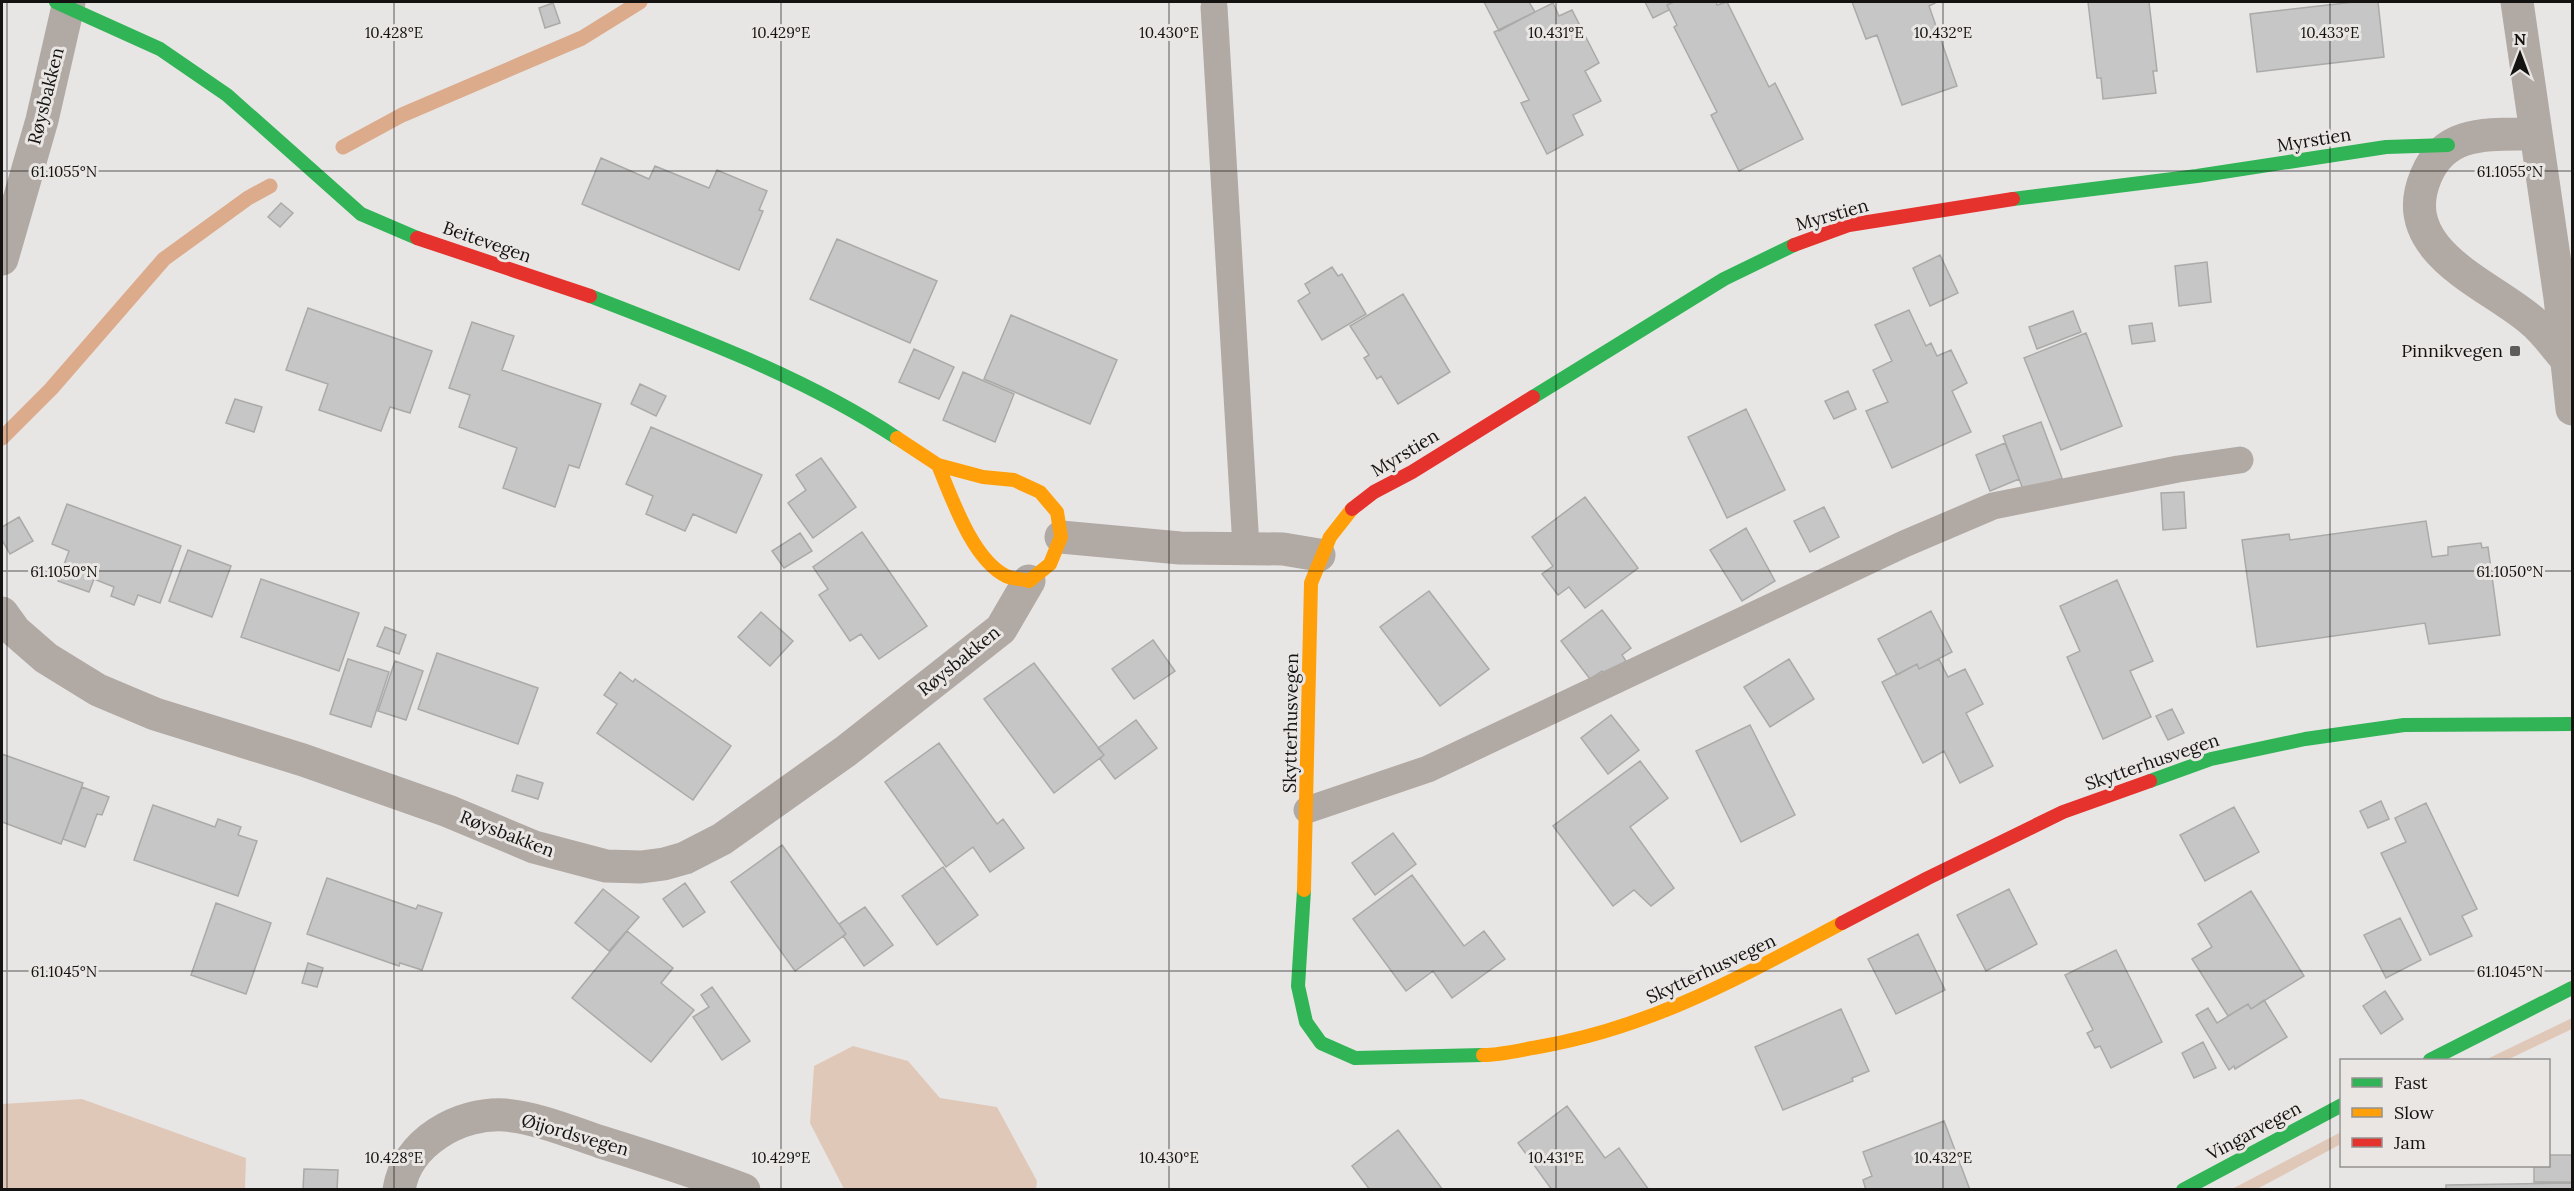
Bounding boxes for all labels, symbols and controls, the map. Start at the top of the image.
text: 10.428°E [365,23,423,42]
text: 10.429°E [752,23,810,42]
text: 10.430°E [1139,23,1199,42]
text: 10.431°E [1528,23,1584,42]
text: 10.432°E [1914,23,1972,42]
text: 10.433°E [2301,23,2359,42]
north arrow [2490,24,2550,84]
text: N [2514,29,2526,49]
street label: Røysbakken [22,45,69,147]
street label: Myrstien [2275,122,2353,157]
text: 61.1055°N [31,162,97,181]
text: 61.1055°N [2477,162,2543,181]
street label: Myrstien [1793,193,1871,236]
street label: Beitevegen [440,216,535,267]
place label: Pinnikvegen [2401,339,2503,362]
marker: Pinnikvegen [2508,344,2522,358]
street label: Myrstien [1367,423,1443,482]
text: 61.1050°N [30,562,98,581]
text: 61.1050°N [2476,562,2544,581]
street label: Røysbakken [913,620,1004,701]
street label: Skytterhusvegen [1278,653,1303,793]
street label: Skytterhusvegen [2082,728,2222,795]
street label: Røysbakken [457,805,558,862]
street label: Skytterhusvegen [1642,928,1779,1009]
text: 61.1045°N [31,962,97,981]
text: 61.1045°N [2477,962,2543,981]
legend [2340,1059,2550,1167]
text: Fast [2394,1071,2428,1094]
street label: Vingarvegen [2202,1096,2305,1166]
text: Slow [2394,1101,2434,1124]
street label: Øijordsvegen [519,1108,632,1161]
text: Jam [2393,1131,2426,1154]
text: 10.428°E [365,1148,423,1167]
text: 10.429°E [752,1148,810,1167]
text: 10.430°E [1139,1148,1199,1167]
text: 10.431°E [1528,1148,1584,1167]
text: 10.432°E [1914,1148,1972,1167]

